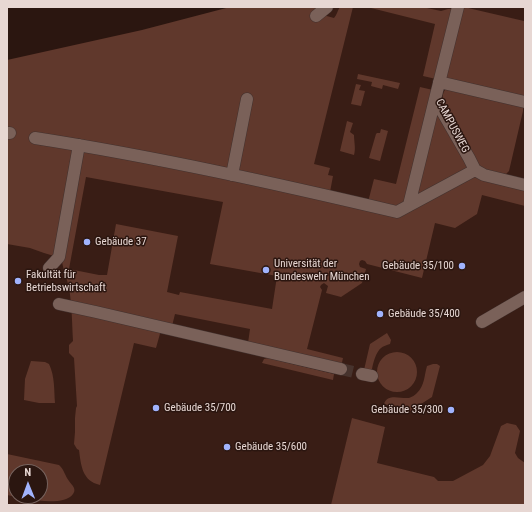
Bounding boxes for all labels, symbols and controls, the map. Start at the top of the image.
street label: CAMPUSWEG [432,97,472,155]
place label: Gebäude 37 [95,235,147,249]
marker: Gebäude 37 [82,237,92,247]
place label: Universität der Bundeswehr München [274,257,370,283]
place label: Gebäude 35/100 [382,259,454,273]
marker: Gebäude 35/100 [457,261,467,271]
marker: Universität der Bundeswehr München [261,265,271,275]
place label: Fakultät für Betriebswirtschaft [26,268,106,294]
marker: Fakultät für Betriebswirtschaft [13,276,23,286]
place label: Gebäude 35/400 [388,307,460,321]
marker: Gebäude 35/400 [375,309,385,319]
place label: Gebäude 35/700 [164,401,236,415]
marker: Gebäude 35/700 [151,403,161,413]
place label: Gebäude 35/300 [371,403,443,417]
marker: Gebäude 35/300 [446,405,456,415]
place label: Gebäude 35/600 [235,440,307,454]
marker: Gebäude 35/600 [222,442,232,452]
north arrow [8,464,48,504]
text: N [24,466,31,479]

